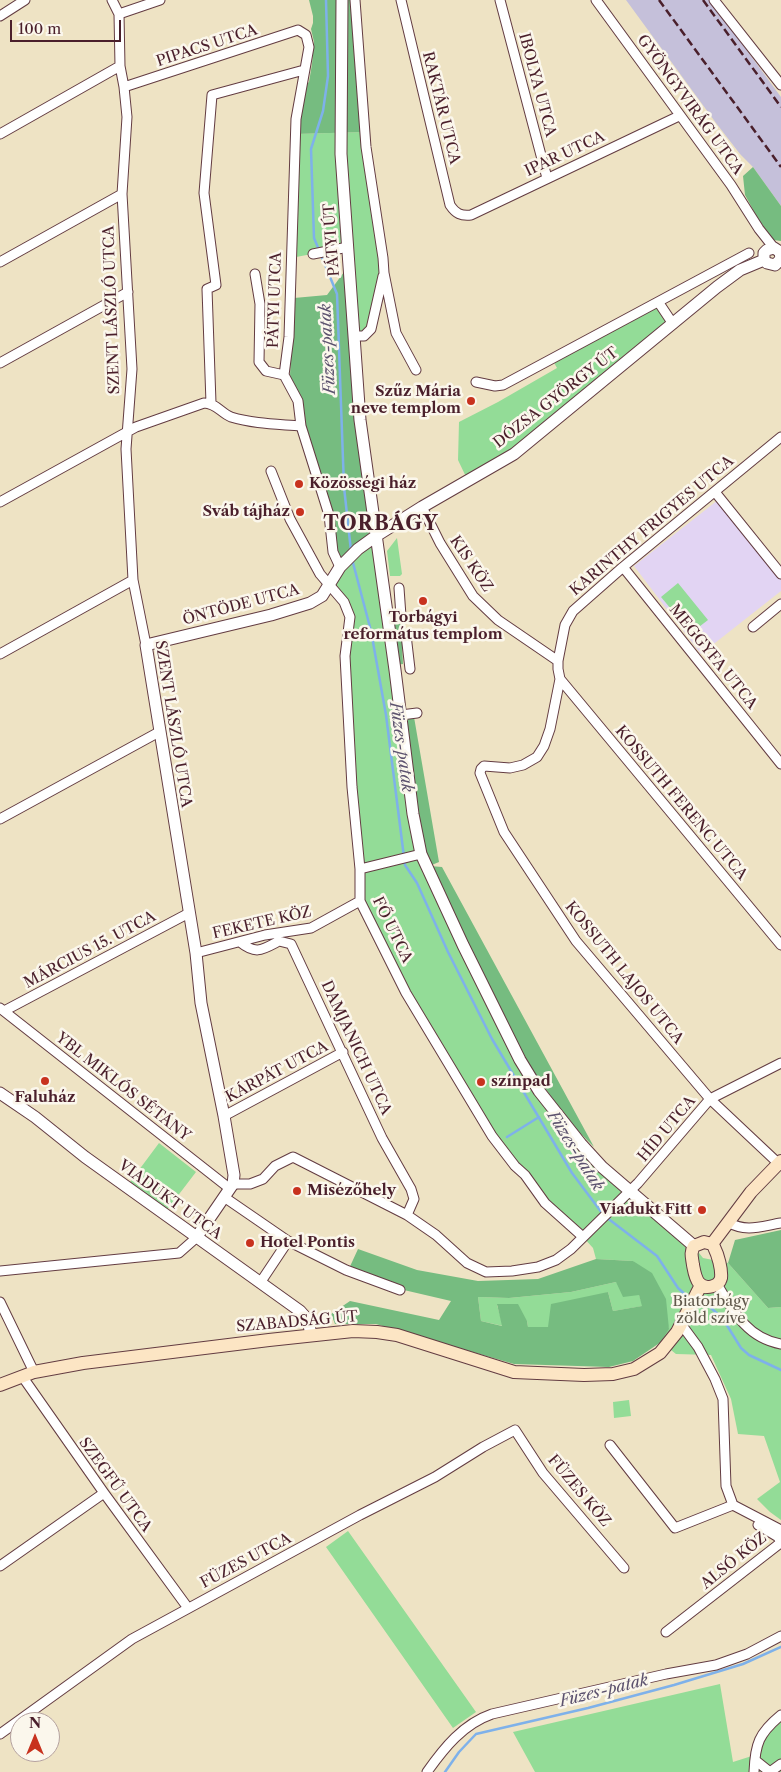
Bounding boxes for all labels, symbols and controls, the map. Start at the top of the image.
scale bar [12,10,124,42]
text: 100 m [18,19,61,38]
street label: PIPACS UTCA [154,21,260,71]
street label: IBOLYA UTCA [514,31,560,139]
street label: GYÖNGYVIRÁG UTCA [633,31,747,179]
street label: RAKTÁR UTCA [418,50,464,166]
street label: IPAR UTCA [522,128,608,180]
street label: PÁTYI ÚT [320,203,344,277]
street label: SZENT LÁSZLÓ UTCA [100,225,124,395]
street label: PÁTYI UTCA [264,252,286,348]
water label: Füzes-patak [316,303,340,395]
street label: DÓZSA GYÖRGY ÚT [490,344,622,452]
place label: Szűz Mária neve templom [351,383,461,418]
marker: Szűz Mária neve templom [465,395,477,407]
street label: KARINTHY FRIGYES UTCA [567,452,737,600]
place label: Közösségi ház [309,475,416,493]
marker: Közösségi ház [293,478,305,490]
place label: Sváb tájház [202,503,290,521]
marker: Sváb tájház [294,506,306,518]
district label: TORBÁGY [322,512,440,536]
street label: KIS KÖZ [446,533,496,595]
street label: ÖNTÖDE UTCA [181,581,301,629]
marker: Torbágyi református templom [417,595,429,607]
street label: MEGGYFA UTCA [665,601,761,713]
place label: Torbágyi református templom [343,609,503,644]
street label: SZENT LÁSZLÓ UTCA [151,639,195,809]
water label: Füzes-patak [385,701,417,793]
street label: KOSSUTH FERENC UTCA [611,722,751,884]
street label: FŐ UTCA [368,894,416,966]
street label: KOSSUTH LAJOS UTCA [561,898,687,1048]
street label: FEKETE KÖZ [211,903,313,943]
street label: MÁRCIUS 15. UTCA [21,908,159,992]
street label: DAMJANICH UTCA [317,978,395,1118]
street label: YBL MIKLÓS SÉTÁNY [52,1029,194,1145]
street label: KÁRPÁT UTCA [223,1037,331,1107]
place label: színpad [491,1073,551,1091]
marker: Faluház [39,1075,51,1087]
marker: színpad [475,1076,487,1088]
place label: Faluház [15,1089,75,1107]
street label: HÍD UTCA [634,1093,700,1165]
water label: Füzes-patak [543,1107,607,1195]
street label: VIADUKT UTCA [115,1156,225,1244]
place label: Misézőhely [307,1182,396,1200]
marker: Misézőhely [291,1185,303,1197]
place label: Viadukt Fitt [600,1201,692,1219]
marker: Viadukt Fitt [696,1204,708,1216]
place label: Hotel Pontis [260,1234,355,1252]
marker: Hotel Pontis [244,1237,256,1249]
park label: Biatorbágy zöld szíve [673,1293,749,1328]
street label: SZABADSÁG ÚT [235,1308,359,1336]
street label: SZEGFŰ UTCA [75,1434,155,1536]
street label: FÜZES KÖZ [544,1451,614,1531]
street label: ALSÓ KÖZ [697,1529,771,1593]
street label: FÜZES UTCA [198,1530,294,1592]
water label: Füzes-patak [558,1671,650,1711]
north arrow [10,1712,60,1762]
text: N [29,1714,41,1732]

